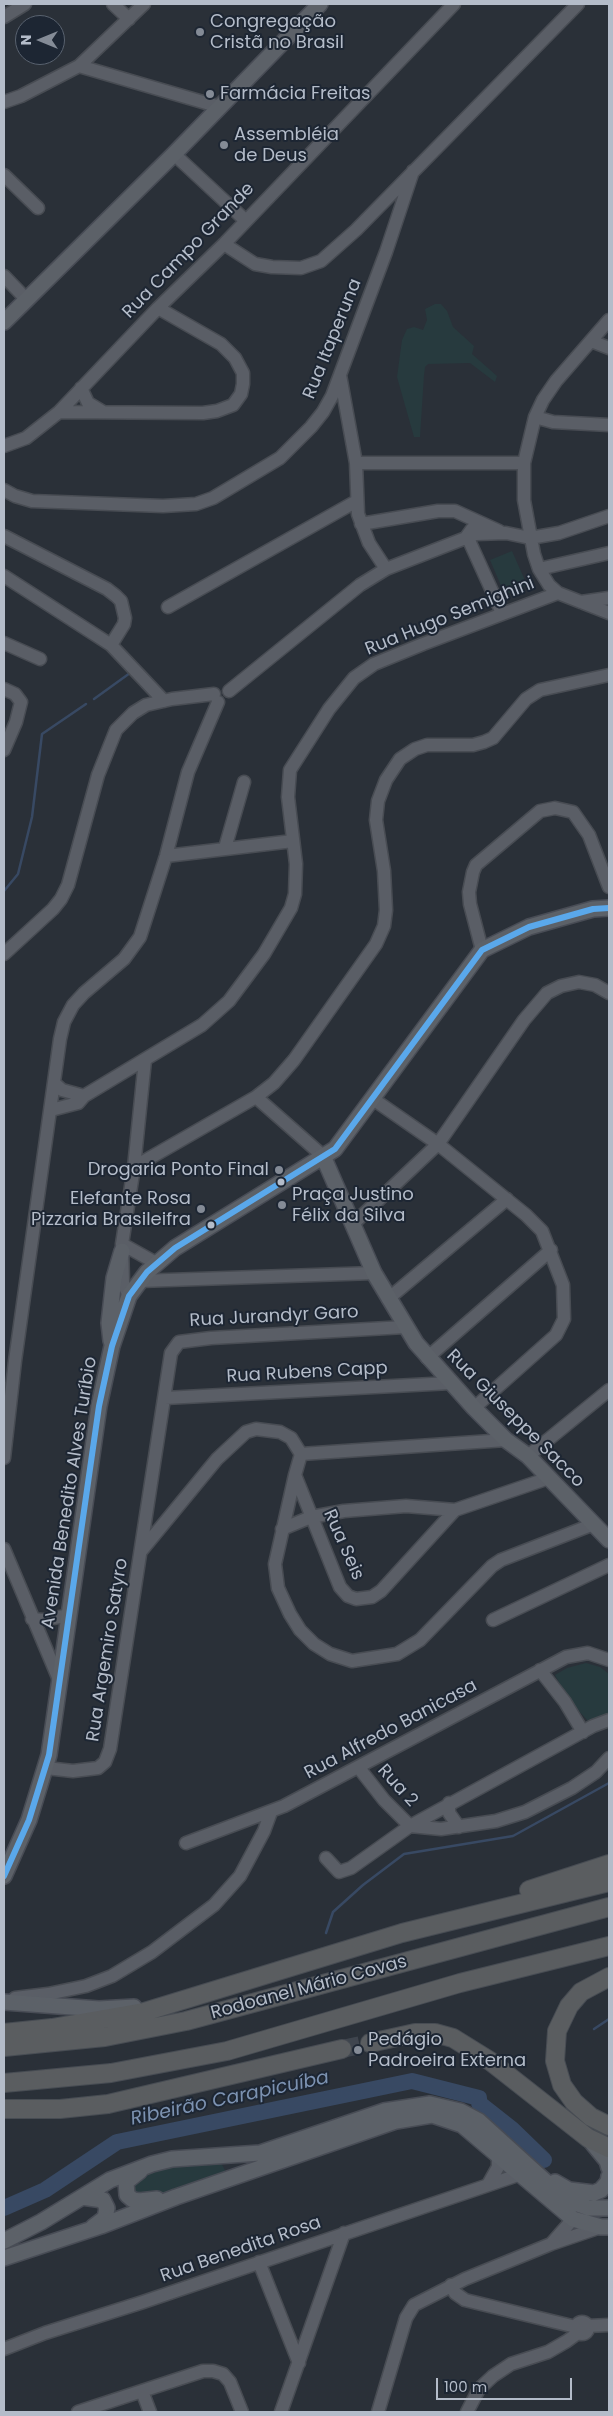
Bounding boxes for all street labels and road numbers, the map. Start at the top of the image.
street label: Rua Campo Grande [119,179,259,323]
street label: Rua Itaperuna [299,276,367,402]
street label: Rua Hugo Semighini [362,573,538,661]
street label: Rua Jurandyr Garo [189,1302,359,1332]
street label: Rua Giuseppe Sacco [441,1345,589,1493]
street label: Avenida Benedito Alves Turíbio [38,1355,102,1631]
street label: Rua Rubens Capp [226,1358,388,1388]
street label: Rua Seis [318,1506,368,1584]
street label: Rua Argemiro Satyro [83,1557,133,1743]
street label: Rua Alfredo Banicasa [301,1675,481,1785]
street label: Rua 2 [372,1760,422,1812]
street label: Rodoanel Mário Covas [208,1951,410,2025]
street label: Rua Benedita Rosa [158,2212,324,2288]

